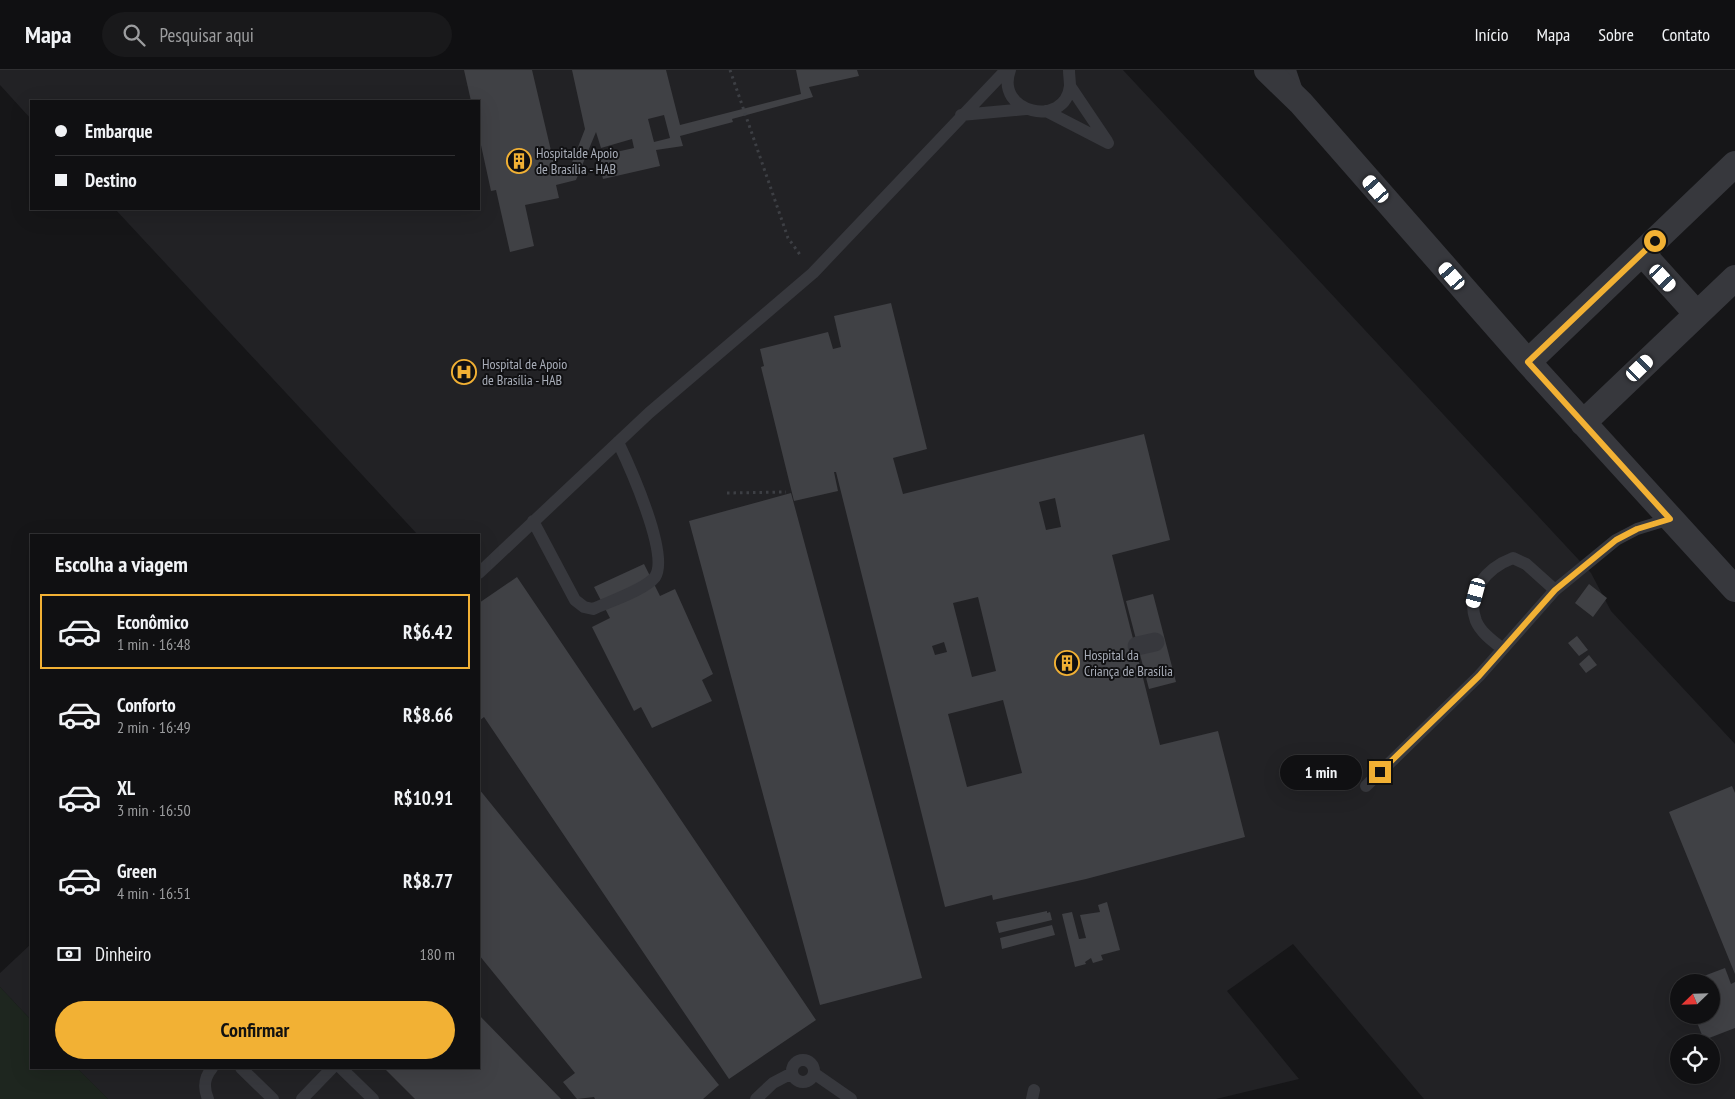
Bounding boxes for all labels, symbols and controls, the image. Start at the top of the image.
search box [102,12,452,57]
text: Mapa [25,19,72,50]
icon: search [120,21,148,49]
text: Pesquisar aqui [160,23,254,47]
text: Início [1474,23,1508,46]
text: Mapa [1536,23,1570,46]
text: Sobre [1598,23,1634,46]
text: Contato [1662,23,1710,46]
text: Embarque [85,119,153,143]
place label: Hospitalde Apoio de Brasília - HAB [536,144,618,178]
building icon: Hospitalde Apoio de Brasília - HAB [506,148,532,174]
text: Destino [85,168,137,192]
car [1360,173,1391,205]
route start [1644,230,1666,252]
car [1436,260,1467,292]
car [1647,262,1678,294]
car [1624,352,1656,384]
place label: Hospital de Apoio de Brasília - HAB [482,355,567,389]
hospital icon: Hospital de Apoio de Brasília - HAB [451,359,477,385]
text: Escolha a viagem [55,550,188,578]
car [1464,577,1487,609]
icon: car [57,609,102,654]
text: Econômico [117,610,189,634]
text: R$6.42 [403,620,453,644]
text: 1 min · 16:48 [117,634,191,654]
place label: Hospital da Criança de Brasília [1084,646,1173,680]
building icon: Hospital da Criança de Brasília [1054,650,1080,676]
icon: car [57,692,102,737]
text: Conforto [117,693,176,717]
text: R$8.66 [403,703,453,727]
text: 2 min · 16:49 [117,717,191,737]
callout: 1 min [1280,754,1362,790]
route end [1369,761,1391,783]
text: 1 min [1305,762,1337,782]
icon: car [57,775,102,820]
text: XL [117,776,135,800]
text: R$10.91 [394,786,453,810]
text: 3 min · 16:50 [117,800,191,820]
icon: car [57,858,102,903]
text: Green [117,859,157,883]
text: R$8.77 [403,869,453,893]
text: 4 min · 16:51 [117,883,191,903]
icon: cash [55,940,83,968]
text: Dinheiro [95,942,151,966]
text: 180 m [420,944,455,964]
north arrow [1670,974,1720,1024]
map controls [1670,974,1720,1084]
button: Confirmar [55,1001,455,1059]
button: locate [1670,1034,1720,1084]

